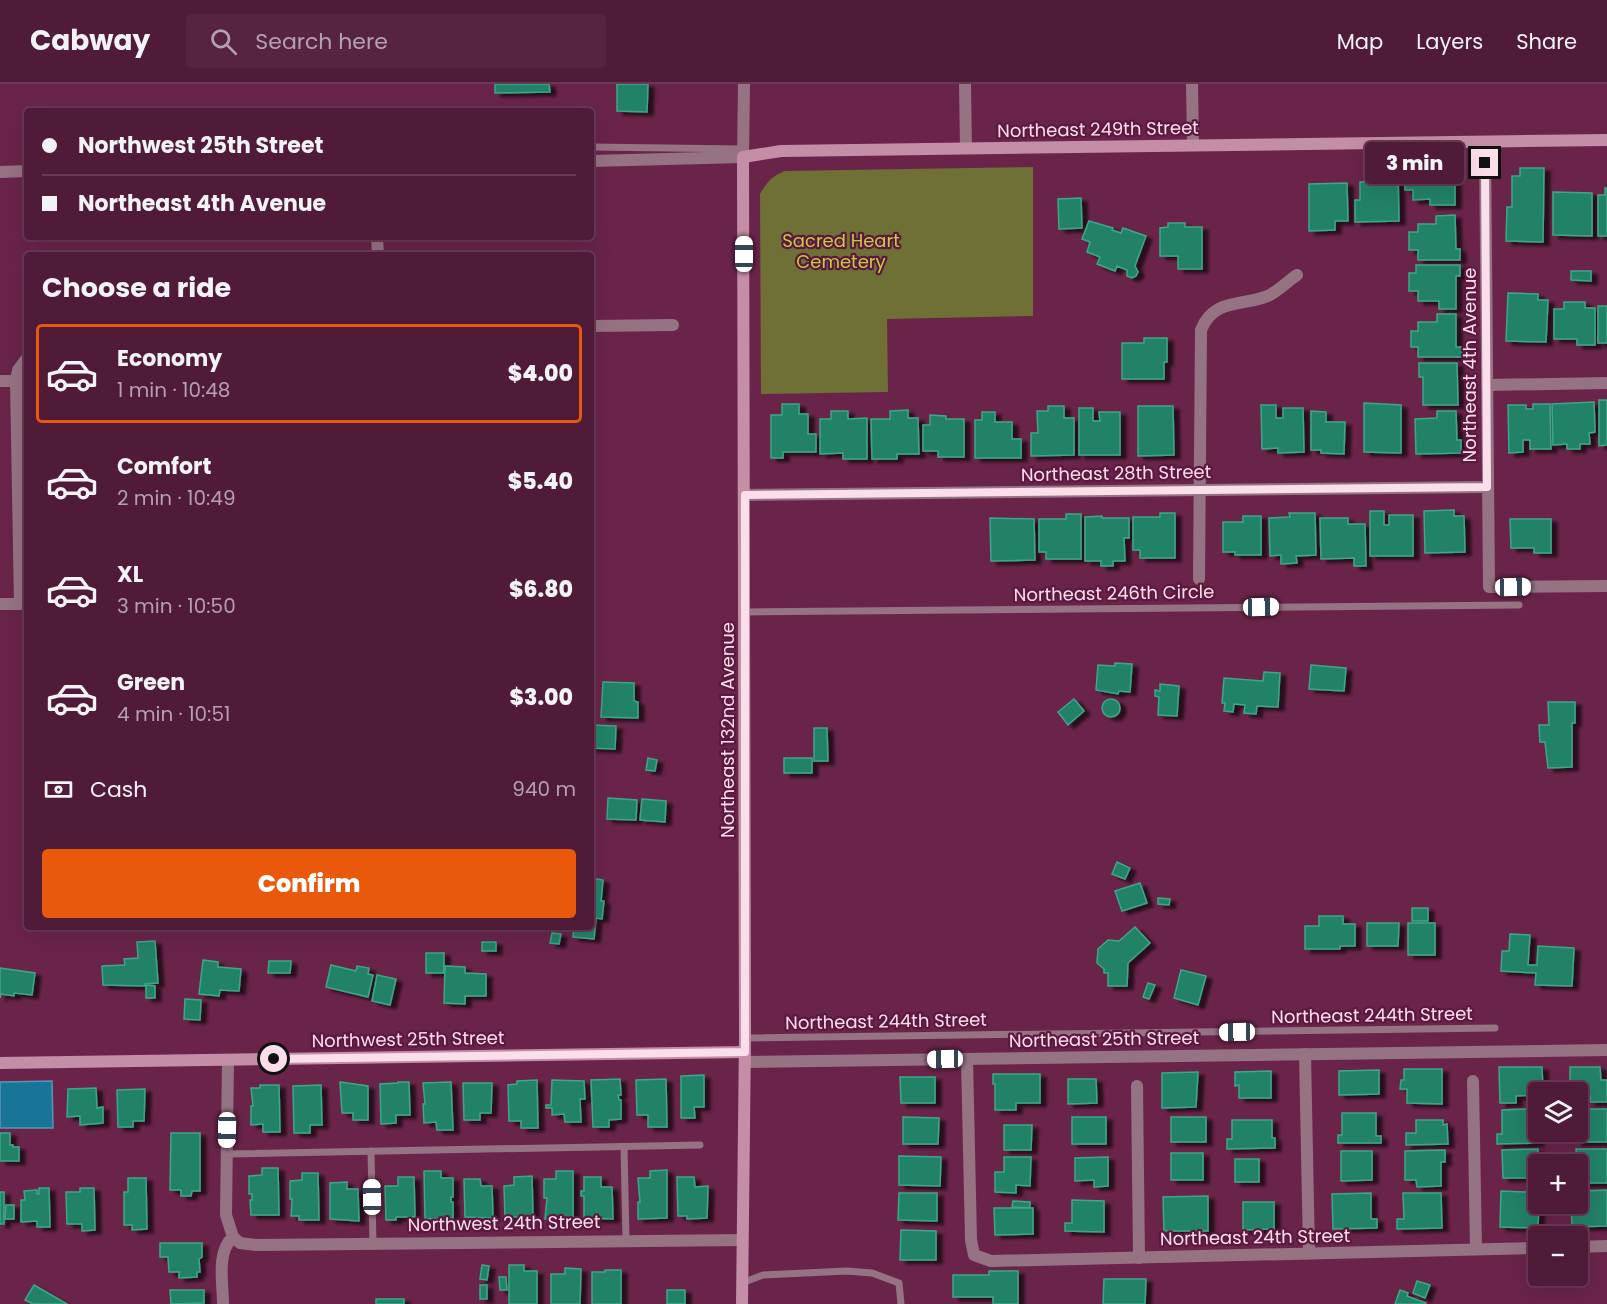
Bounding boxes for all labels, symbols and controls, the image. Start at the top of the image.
search box [186,14,606,68]
text: Cabway [30,21,150,60]
icon: search [207,25,240,58]
text: Search here [255,26,388,57]
text: Map [1337,27,1383,56]
text: Layers [1416,27,1483,56]
text: Share [1516,27,1577,56]
street label: Northeast 249th Street [997,115,1199,143]
text: Northwest 25th Street [78,130,323,161]
callout: 3 min [1365,142,1464,184]
text: 3 min [1386,149,1443,177]
route end [1471,149,1498,176]
text: Northeast 4th Avenue [78,188,326,219]
park label: Sacred Heart Cemetery [782,228,900,274]
car [735,236,753,272]
street label: Northeast 4th Avenue [1457,268,1482,462]
text: Choose a ride [42,269,231,306]
text: Economy [117,343,222,374]
icon: car [45,347,99,401]
text: $4.00 [508,358,573,389]
text: 1 min · 10:48 [117,376,230,404]
text: Comfort [117,451,211,482]
icon: car [45,455,99,509]
street label: Northeast 28th Street [1021,459,1211,487]
text: $5.40 [508,466,573,497]
text: 2 min · 10:49 [117,484,235,512]
text: XL [117,559,143,590]
icon: car [45,563,99,617]
text: $6.80 [509,574,573,605]
car [1495,578,1531,596]
street label: Northeast 246th Circle [1014,579,1214,607]
text: 3 min · 10:50 [117,592,236,620]
car [1243,598,1279,616]
street label: Northeast 132nd Avenue [715,622,740,838]
text: Green [117,667,185,698]
icon: car [45,671,99,725]
text: $3.00 [510,682,573,713]
text: 4 min · 10:51 [117,700,230,728]
icon: cash [42,773,75,806]
text: Cash [90,774,147,805]
text: 940 m [512,775,576,803]
button: Confirm [42,849,576,918]
street label: Northeast 244th Street [1271,1001,1473,1029]
street label: Northeast 244th Street [785,1007,987,1035]
car [1219,1023,1255,1041]
street label: Northwest 25th Street [311,1025,505,1053]
street label: Northeast 25th Street [1009,1025,1199,1053]
route start [260,1045,287,1072]
car [927,1050,963,1068]
map controls [1528,1082,1588,1286]
button: layers [1528,1082,1588,1142]
car [218,1112,236,1148]
button: + [1528,1154,1588,1214]
car [363,1179,381,1215]
street label: Northwest 24th Street [407,1209,601,1237]
street label: Northeast 24th Street [1160,1223,1350,1251]
button: − [1528,1226,1588,1286]

